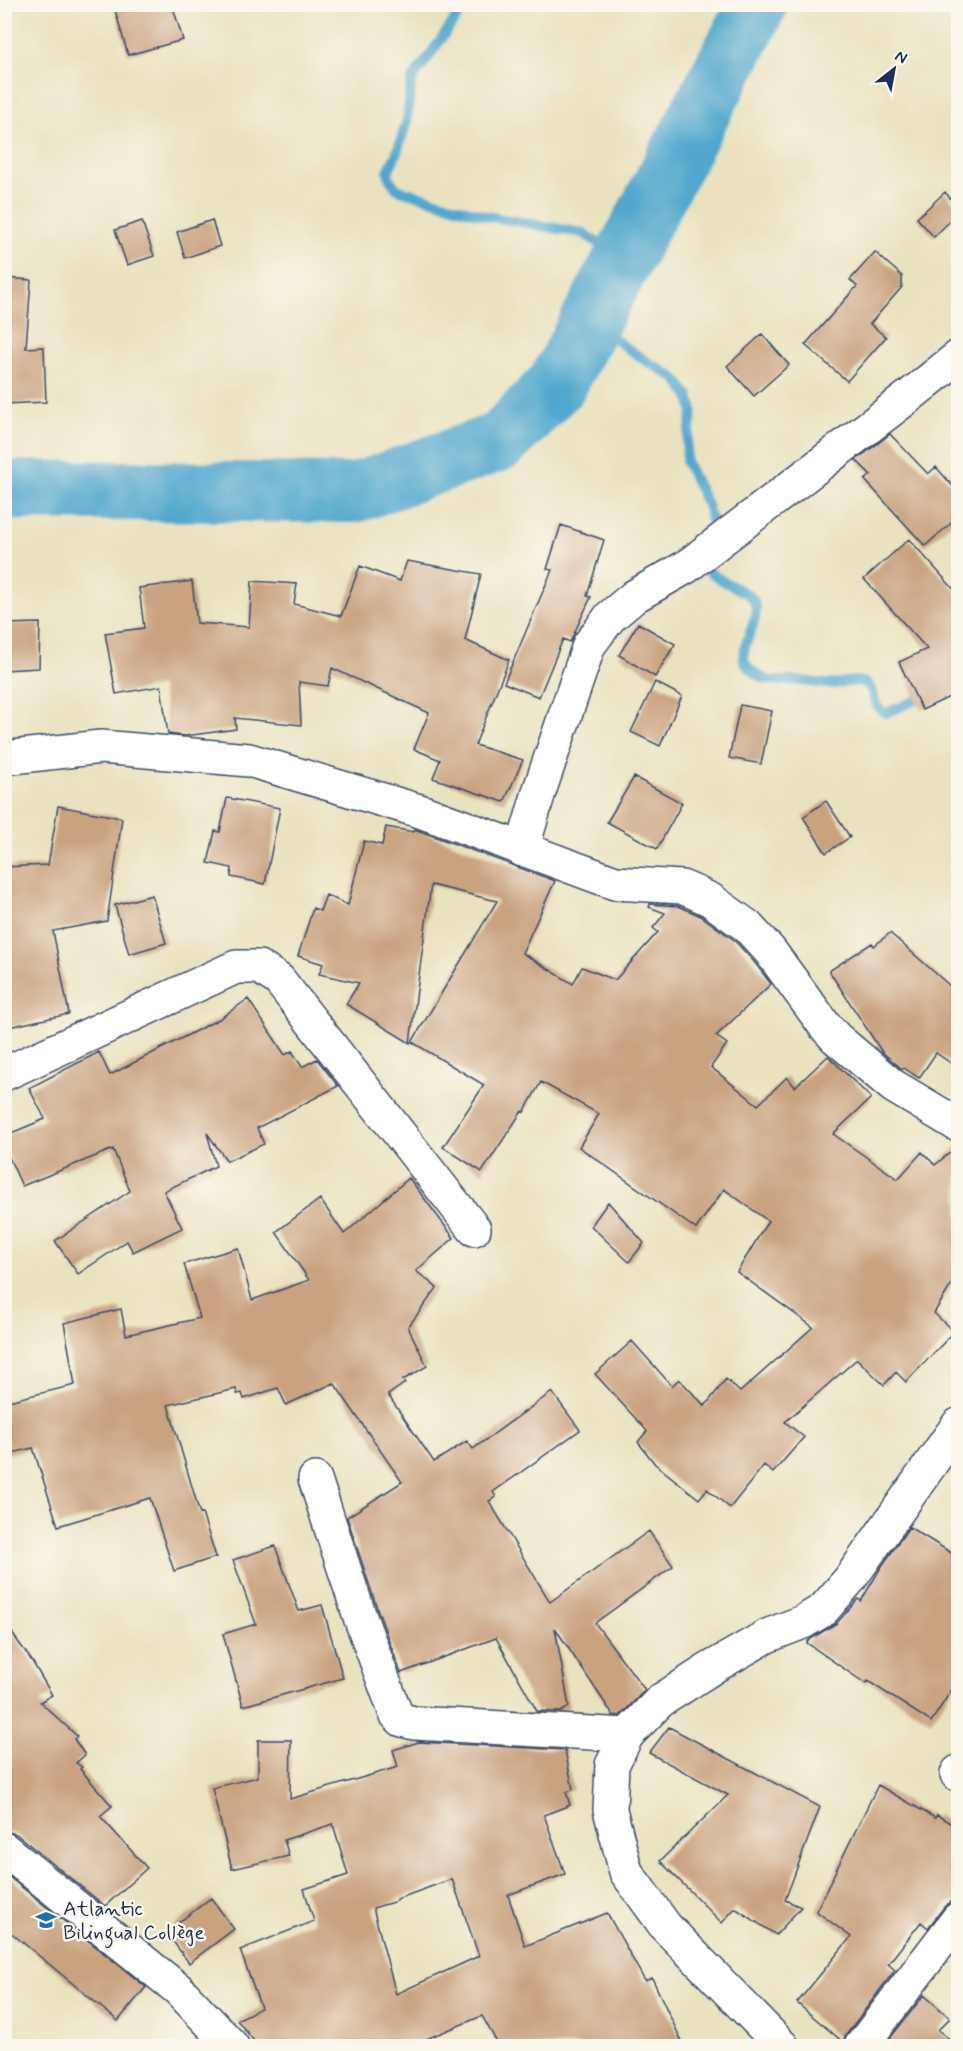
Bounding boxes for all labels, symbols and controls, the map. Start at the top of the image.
north arrow [864,39,924,99]
text: N [891,46,911,69]
place label: Atlantic Bilingual Collège [63,1895,204,1949]
school or university icon: Atlantic Bilingual Collège [34,1908,58,1932]

